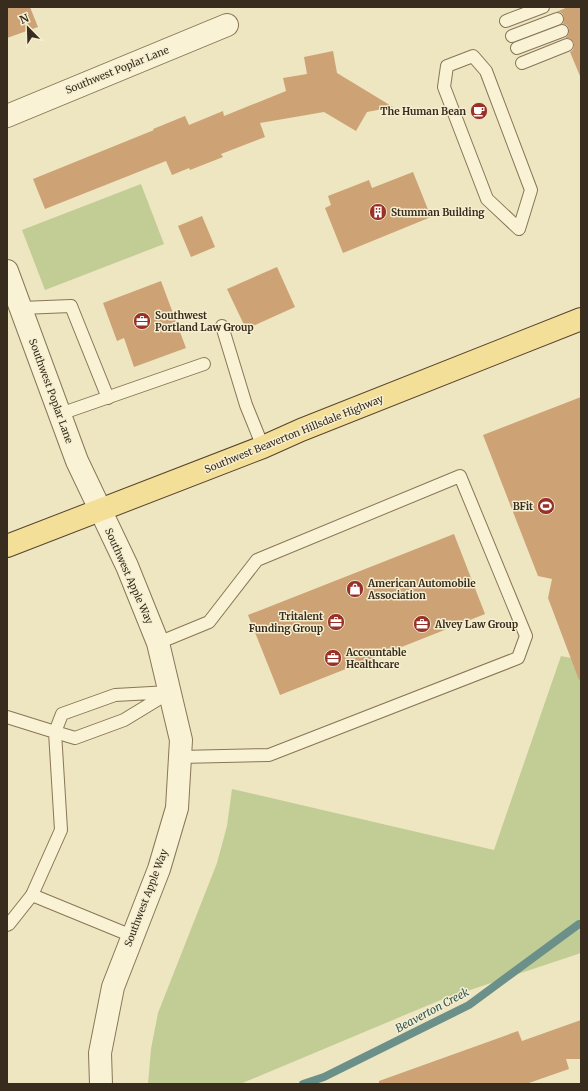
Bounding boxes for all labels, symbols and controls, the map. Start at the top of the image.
north arrow [8,8,48,48]
text: N [17,11,31,27]
street label: Southwest Poplar Lane [63,43,171,97]
cafe icon: The Human Bean [469,101,489,121]
place label: The Human Bean [380,105,466,118]
building icon: Stumman Building [368,202,388,222]
place label: Stumman Building [391,206,485,219]
place label: Southwest Portland Law Group [155,309,254,334]
office icon: Southwest Portland Law Group [132,311,152,331]
street label: Southwest Poplar Lane [26,337,76,445]
street label: Southwest Beaverton Hillsdale Highway [203,392,386,476]
sports icon: BFit [536,496,556,516]
place label: BFit [513,500,533,513]
street label: Southwest Apple Way [102,526,156,626]
place label: American Automobile Association [367,577,476,602]
shop icon: American Automobile Association [345,579,365,599]
place label: Tritalent Funding Group [249,610,324,635]
office icon: Tritalent Funding Group [326,612,346,632]
office icon: Alvey Law Group [412,614,432,634]
place label: Alvey Law Group [434,618,519,631]
place label: Accountable Healthcare [345,646,407,671]
office icon: Accountable Healthcare [323,648,343,668]
street label: Southwest Apple Way [121,847,171,949]
water label: Beaverton Creek [393,985,471,1035]

